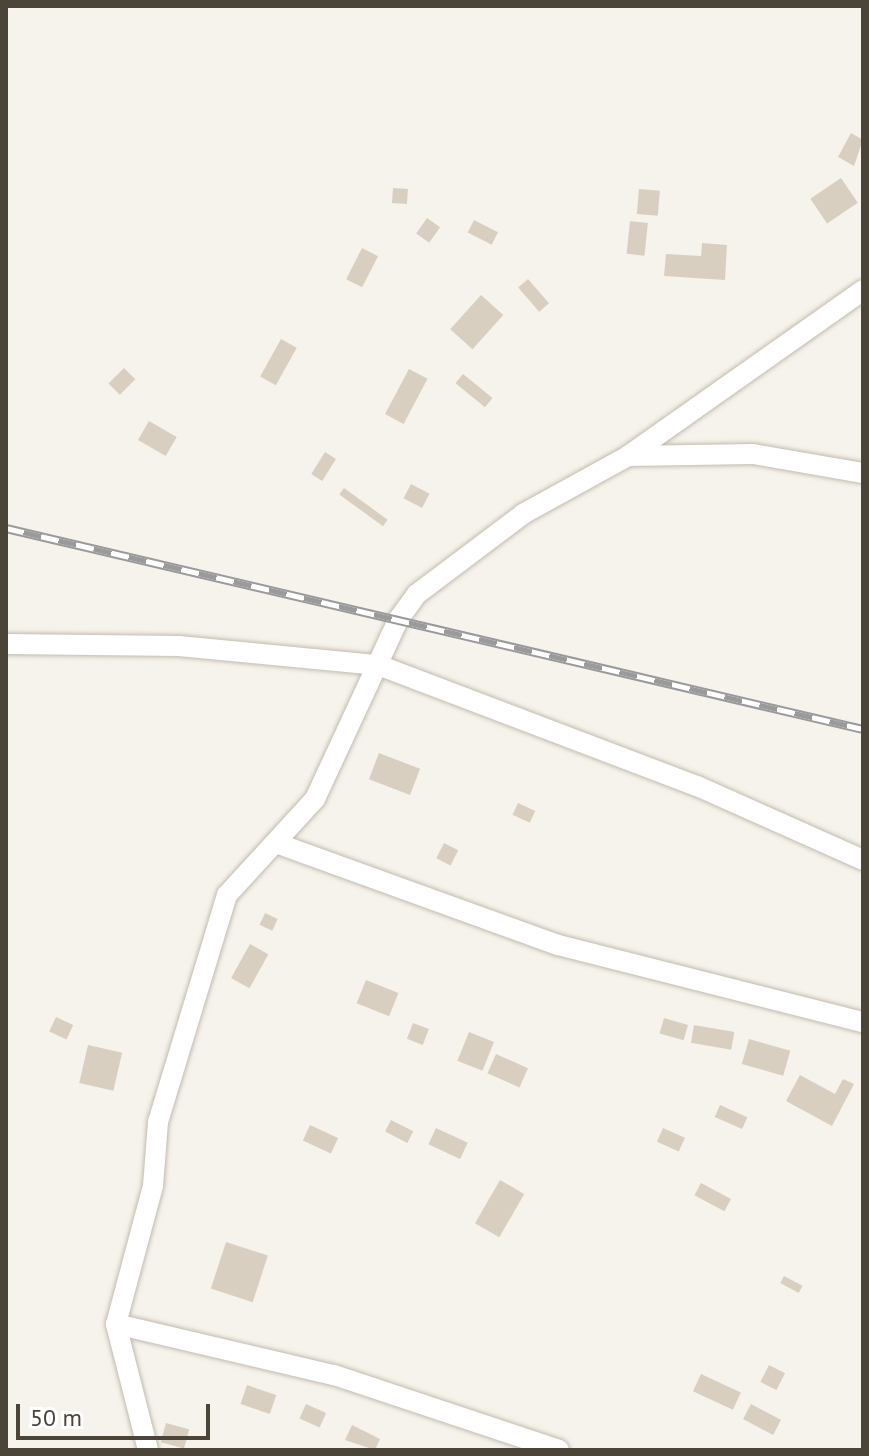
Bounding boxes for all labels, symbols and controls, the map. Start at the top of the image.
scale bar [20,1388,214,1438]
text: 50 m [30,1402,82,1433]

